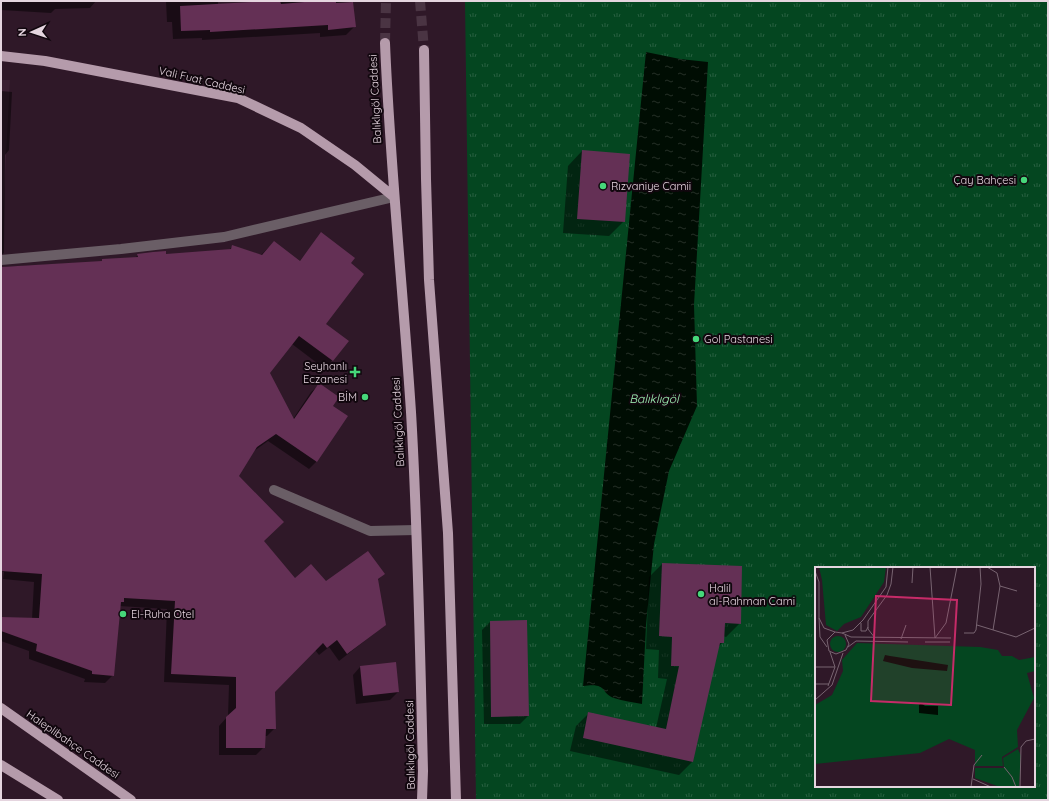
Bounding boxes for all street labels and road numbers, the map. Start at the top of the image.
street label: Balıklıgöl Caddesi [366,54,384,144]
street label: Vali Fuat Caddesi [157,63,247,97]
street label: Balıklıgöl Caddesi [389,377,407,467]
street label: Balıklıgöl Caddesi [402,700,418,790]
street label: Haleplibahçe Caddesi [24,707,122,781]

